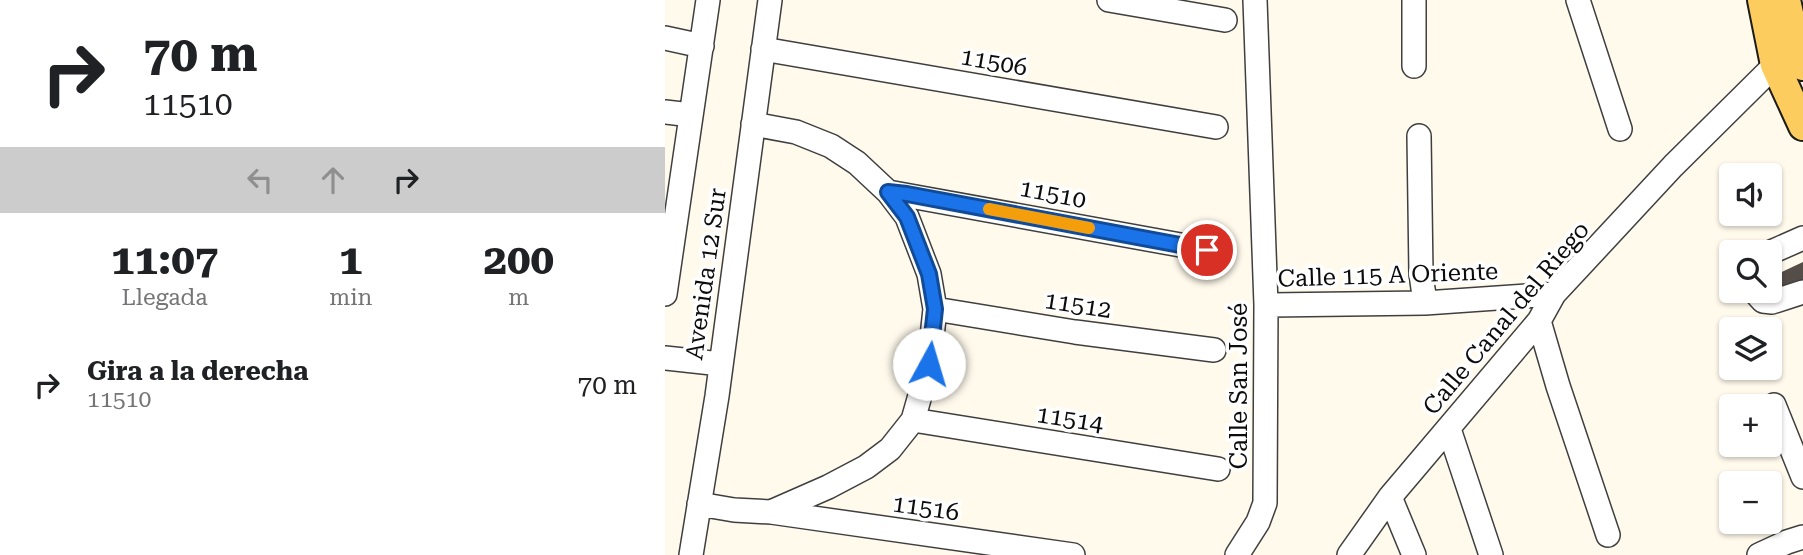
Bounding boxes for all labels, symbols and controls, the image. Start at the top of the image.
text: 70 m [143,26,258,83]
icon: right [28,28,119,119]
street label: 11506 [958,42,1030,82]
text: 11510 [143,85,233,123]
icon: left [241,161,279,199]
icon: ahead [314,161,352,199]
icon: right [387,161,425,199]
map controls [1719,163,1782,534]
button: sound [1719,163,1782,226]
street label: 11510 [1017,174,1089,214]
street label: Avenida 12 Sur [680,186,732,362]
street label: Calle Canal del Riego [1417,216,1595,420]
pin [1177,220,1237,280]
icon: arrive [1188,231,1226,269]
text: 11:07 [111,235,218,284]
text: 1 [339,235,363,284]
text: 200 [483,235,554,284]
button: search [1719,240,1782,303]
street label: Calle 115 A Oriente [1277,257,1499,293]
text: Llegada [122,284,208,311]
text: min [329,284,372,311]
text: m [508,284,529,311]
street label: 11512 [1043,286,1113,324]
street label: Calle San José [1225,303,1253,469]
button: layers [1719,317,1782,380]
position arrow [892,327,966,401]
text: Gira a la derecha [87,356,308,386]
icon: right [28,366,66,404]
text: 70 m [578,370,637,400]
text: 11510 [87,386,151,413]
button: + [1719,394,1782,457]
street label: 11514 [1035,400,1106,438]
button: − [1719,471,1782,534]
street label: 11516 [891,489,961,527]

